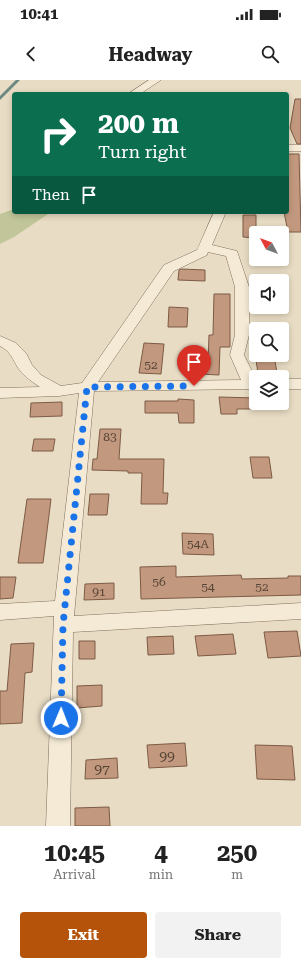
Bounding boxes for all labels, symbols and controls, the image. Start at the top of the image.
text: 10:41 [20,5,58,23]
icon: back [20,43,42,65]
icon: search [259,43,281,65]
text: Headway [109,44,192,65]
text: 200 m [98,107,179,140]
icon: right [32,108,84,160]
text: Turn right [98,141,186,162]
icon: arrive [78,184,100,206]
text: Then [32,186,70,204]
north arrow [249,226,289,266]
map controls [249,226,289,410]
button: sound [249,274,289,314]
button: search [249,322,289,362]
pin [177,345,211,386]
icon: arrive [183,351,205,373]
house number: 52 [144,358,158,372]
button: layers [249,370,289,410]
house number: 83 [103,430,117,444]
house number: 54А [187,537,210,551]
house number: 56 [152,575,166,589]
house number: 54 [201,580,215,594]
house number: 52 [255,580,269,594]
house number: 91 [92,585,106,599]
position arrow [40,697,82,739]
house number: 99 [159,748,175,764]
house number: 97 [94,761,110,777]
text: 10:45 [44,839,105,867]
text: 4 [154,839,168,867]
text: 250 [217,839,257,867]
text: Arrival [53,867,96,882]
text: min [149,867,173,882]
text: m [231,867,243,882]
button: Exit [20,912,147,958]
button: Share [155,912,281,958]

